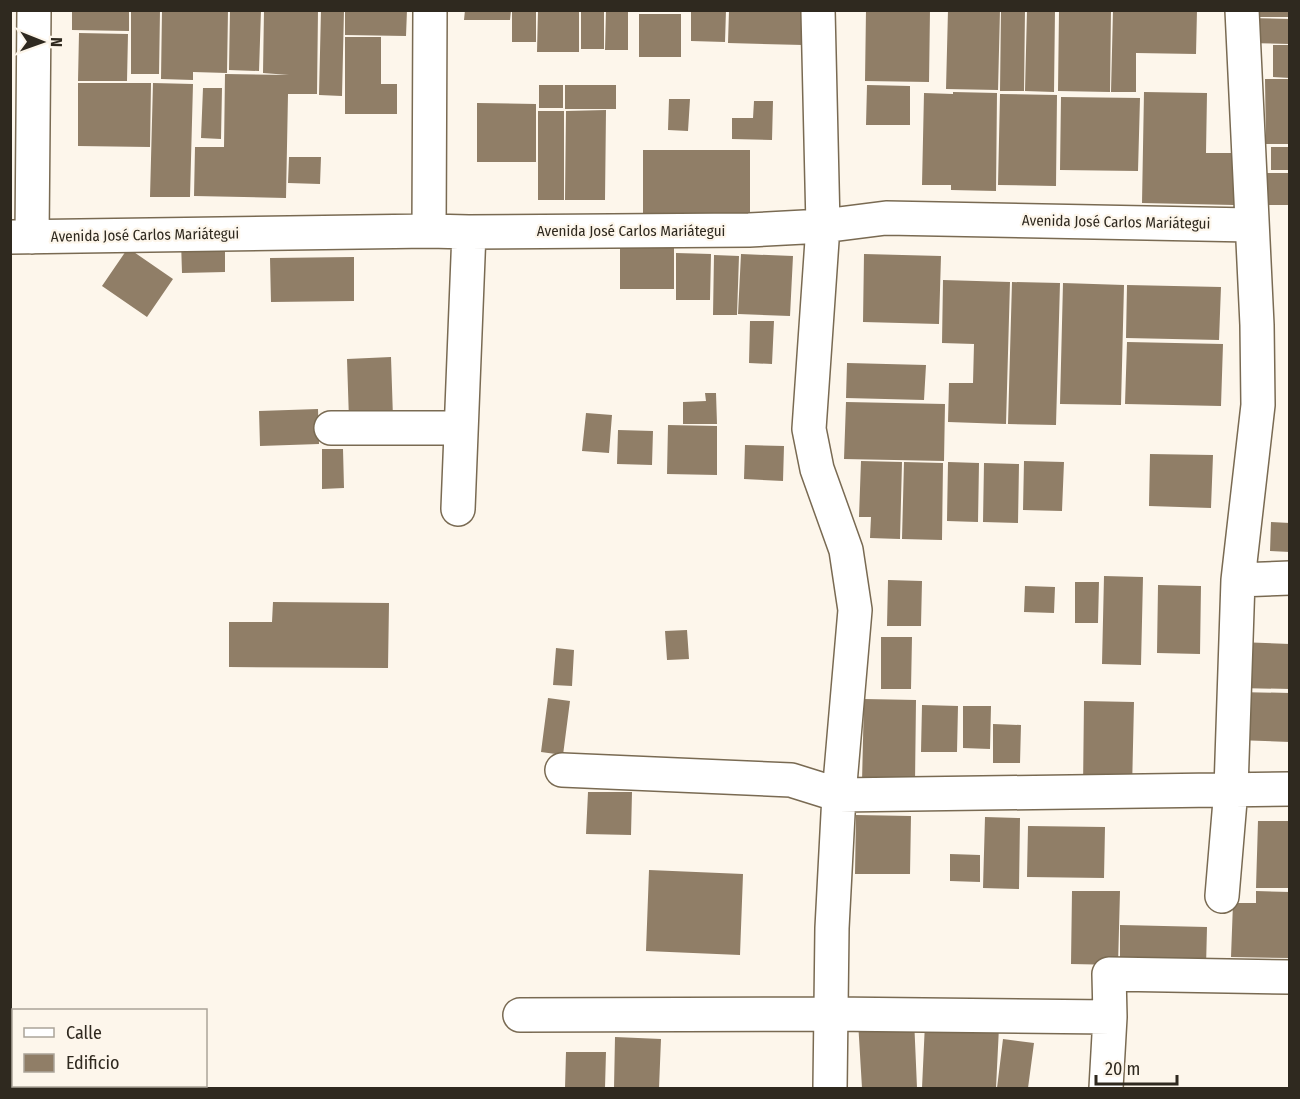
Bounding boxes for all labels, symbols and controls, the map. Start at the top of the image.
north arrow [12,12,72,72]
text: N [47,37,66,47]
street label: Avenida José Carlos Mariátegui [1022,211,1210,233]
street label: Avenida José Carlos Mariátegui [537,222,725,240]
street label: Avenida José Carlos Mariátegui [51,224,239,246]
legend [12,1009,207,1087]
text: Calle [66,1022,102,1044]
scale bar [1096,1048,1177,1086]
text: Edificio [66,1052,119,1074]
text: 20 m [1105,1058,1140,1080]

